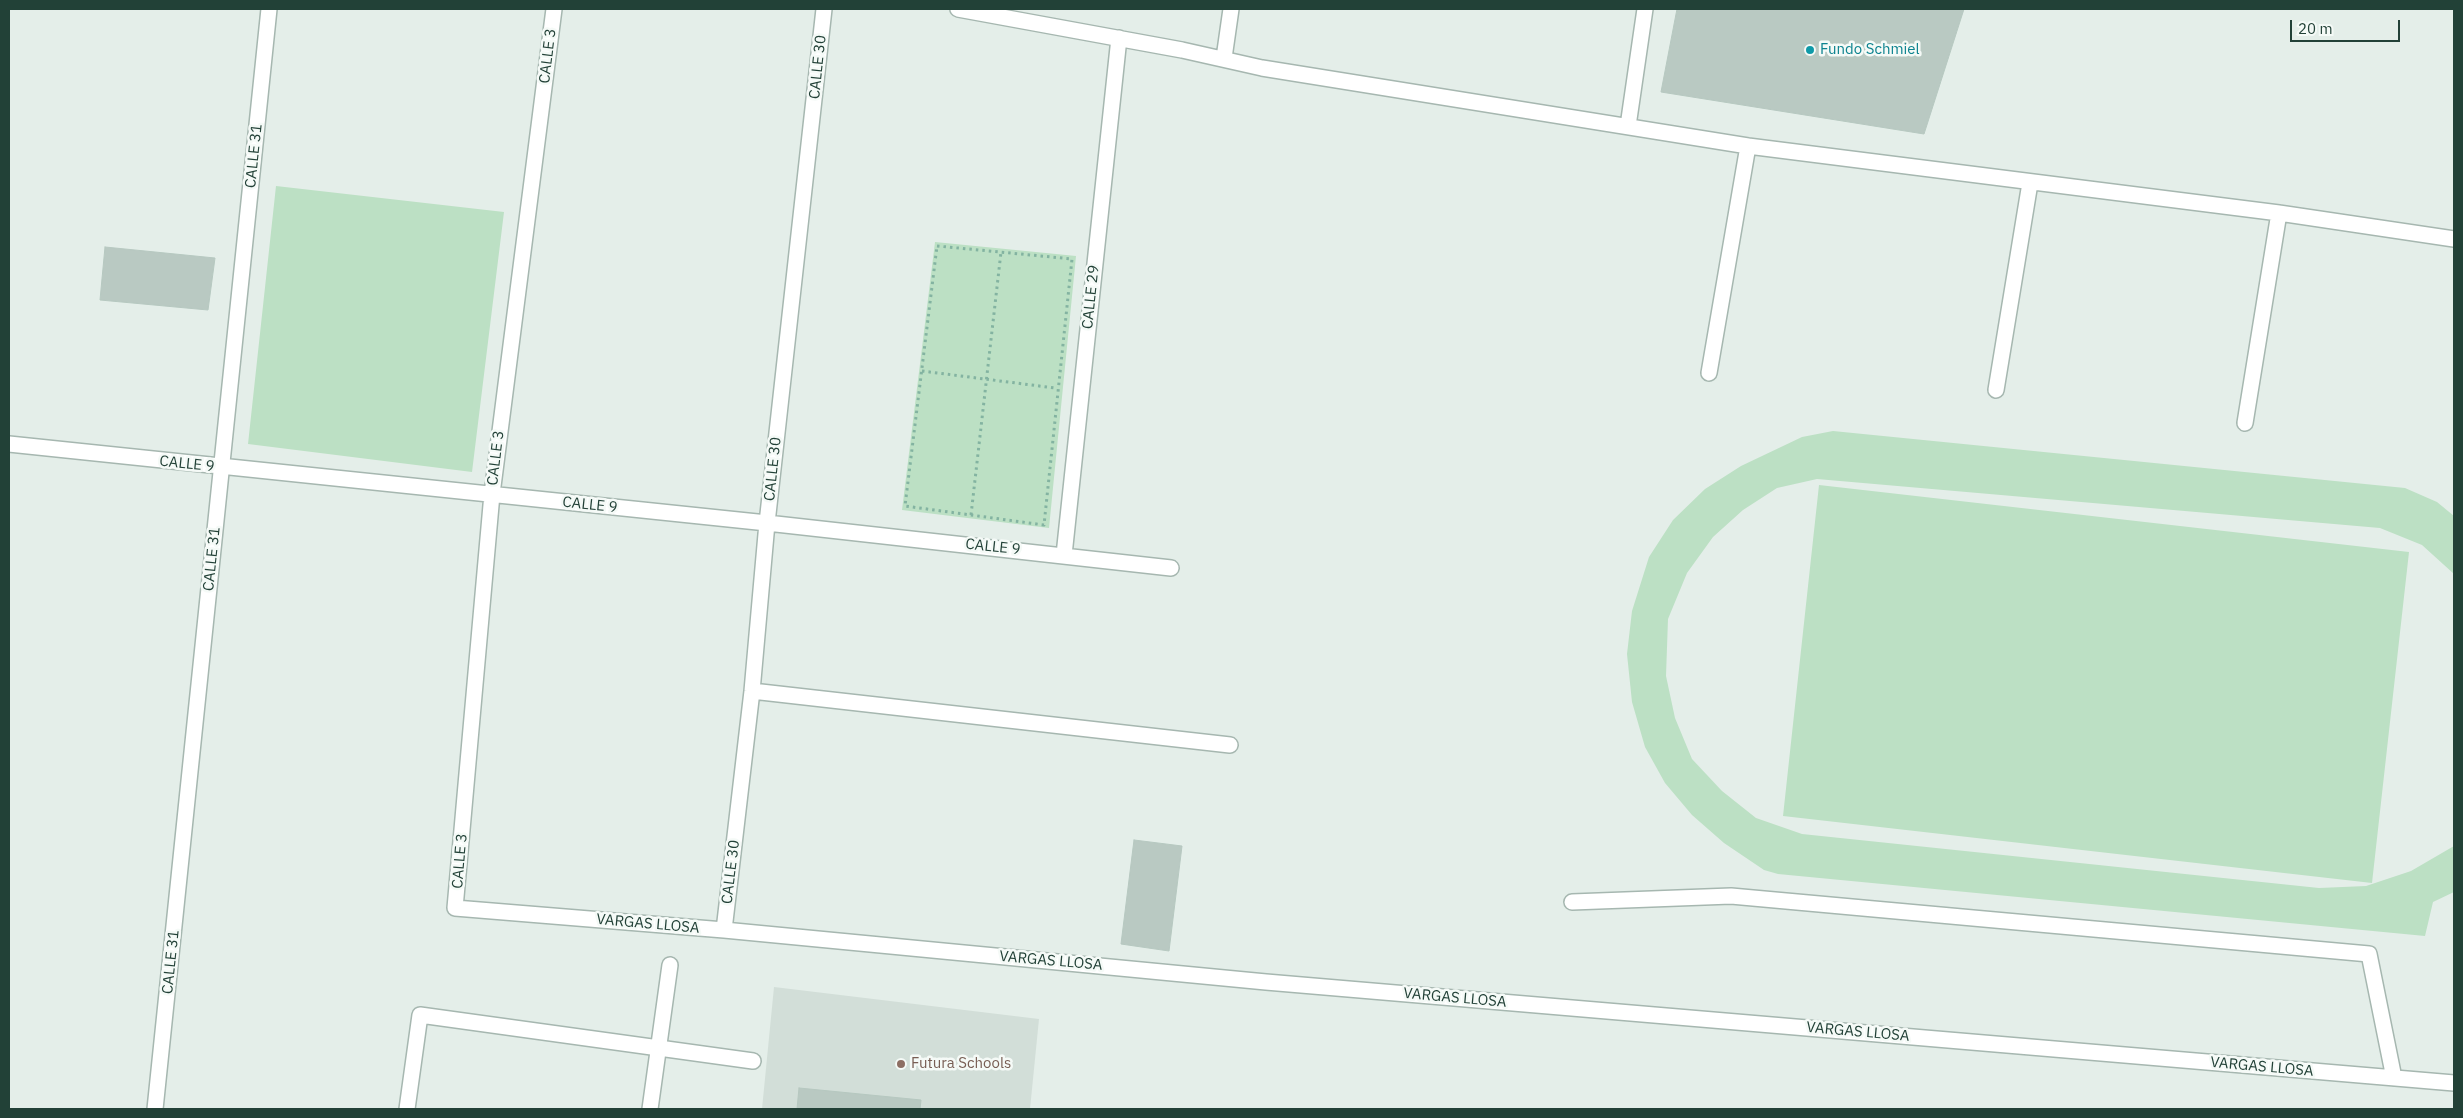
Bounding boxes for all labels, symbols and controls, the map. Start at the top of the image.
scale bar [2293,10,2403,42]
text: 20 m [2298,19,2333,38]
street label: CALLE 3 [536,27,560,85]
street label: CALLE 30 [806,34,830,100]
place label: Fundo Schmiel [1820,41,1920,59]
marker: Fundo Schmiel [1804,44,1816,56]
street label: CALLE 31 [242,123,266,189]
street label: CALLE 29 [1079,264,1103,330]
street label: CALLE 3 [484,429,508,487]
street label: CALLE 30 [761,436,785,502]
street label: CALLE 9 [159,452,215,476]
street label: CALLE 9 [562,493,618,517]
street label: CALLE 31 [200,526,224,592]
street label: CALLE 9 [965,535,1021,559]
street label: CALLE 3 [449,833,471,889]
street label: CALLE 30 [718,839,744,905]
street label: VARGAS LLOSA [596,911,700,937]
street label: CALLE 31 [159,929,183,995]
street label: VARGAS LLOSA [999,948,1103,974]
street label: VARGAS LLOSA [1403,985,1507,1011]
street label: VARGAS LLOSA [1806,1019,1910,1045]
street label: VARGAS LLOSA [2210,1054,2314,1080]
place label: Futura Schools [911,1055,1011,1073]
marker: Futura Schools [895,1058,907,1070]

